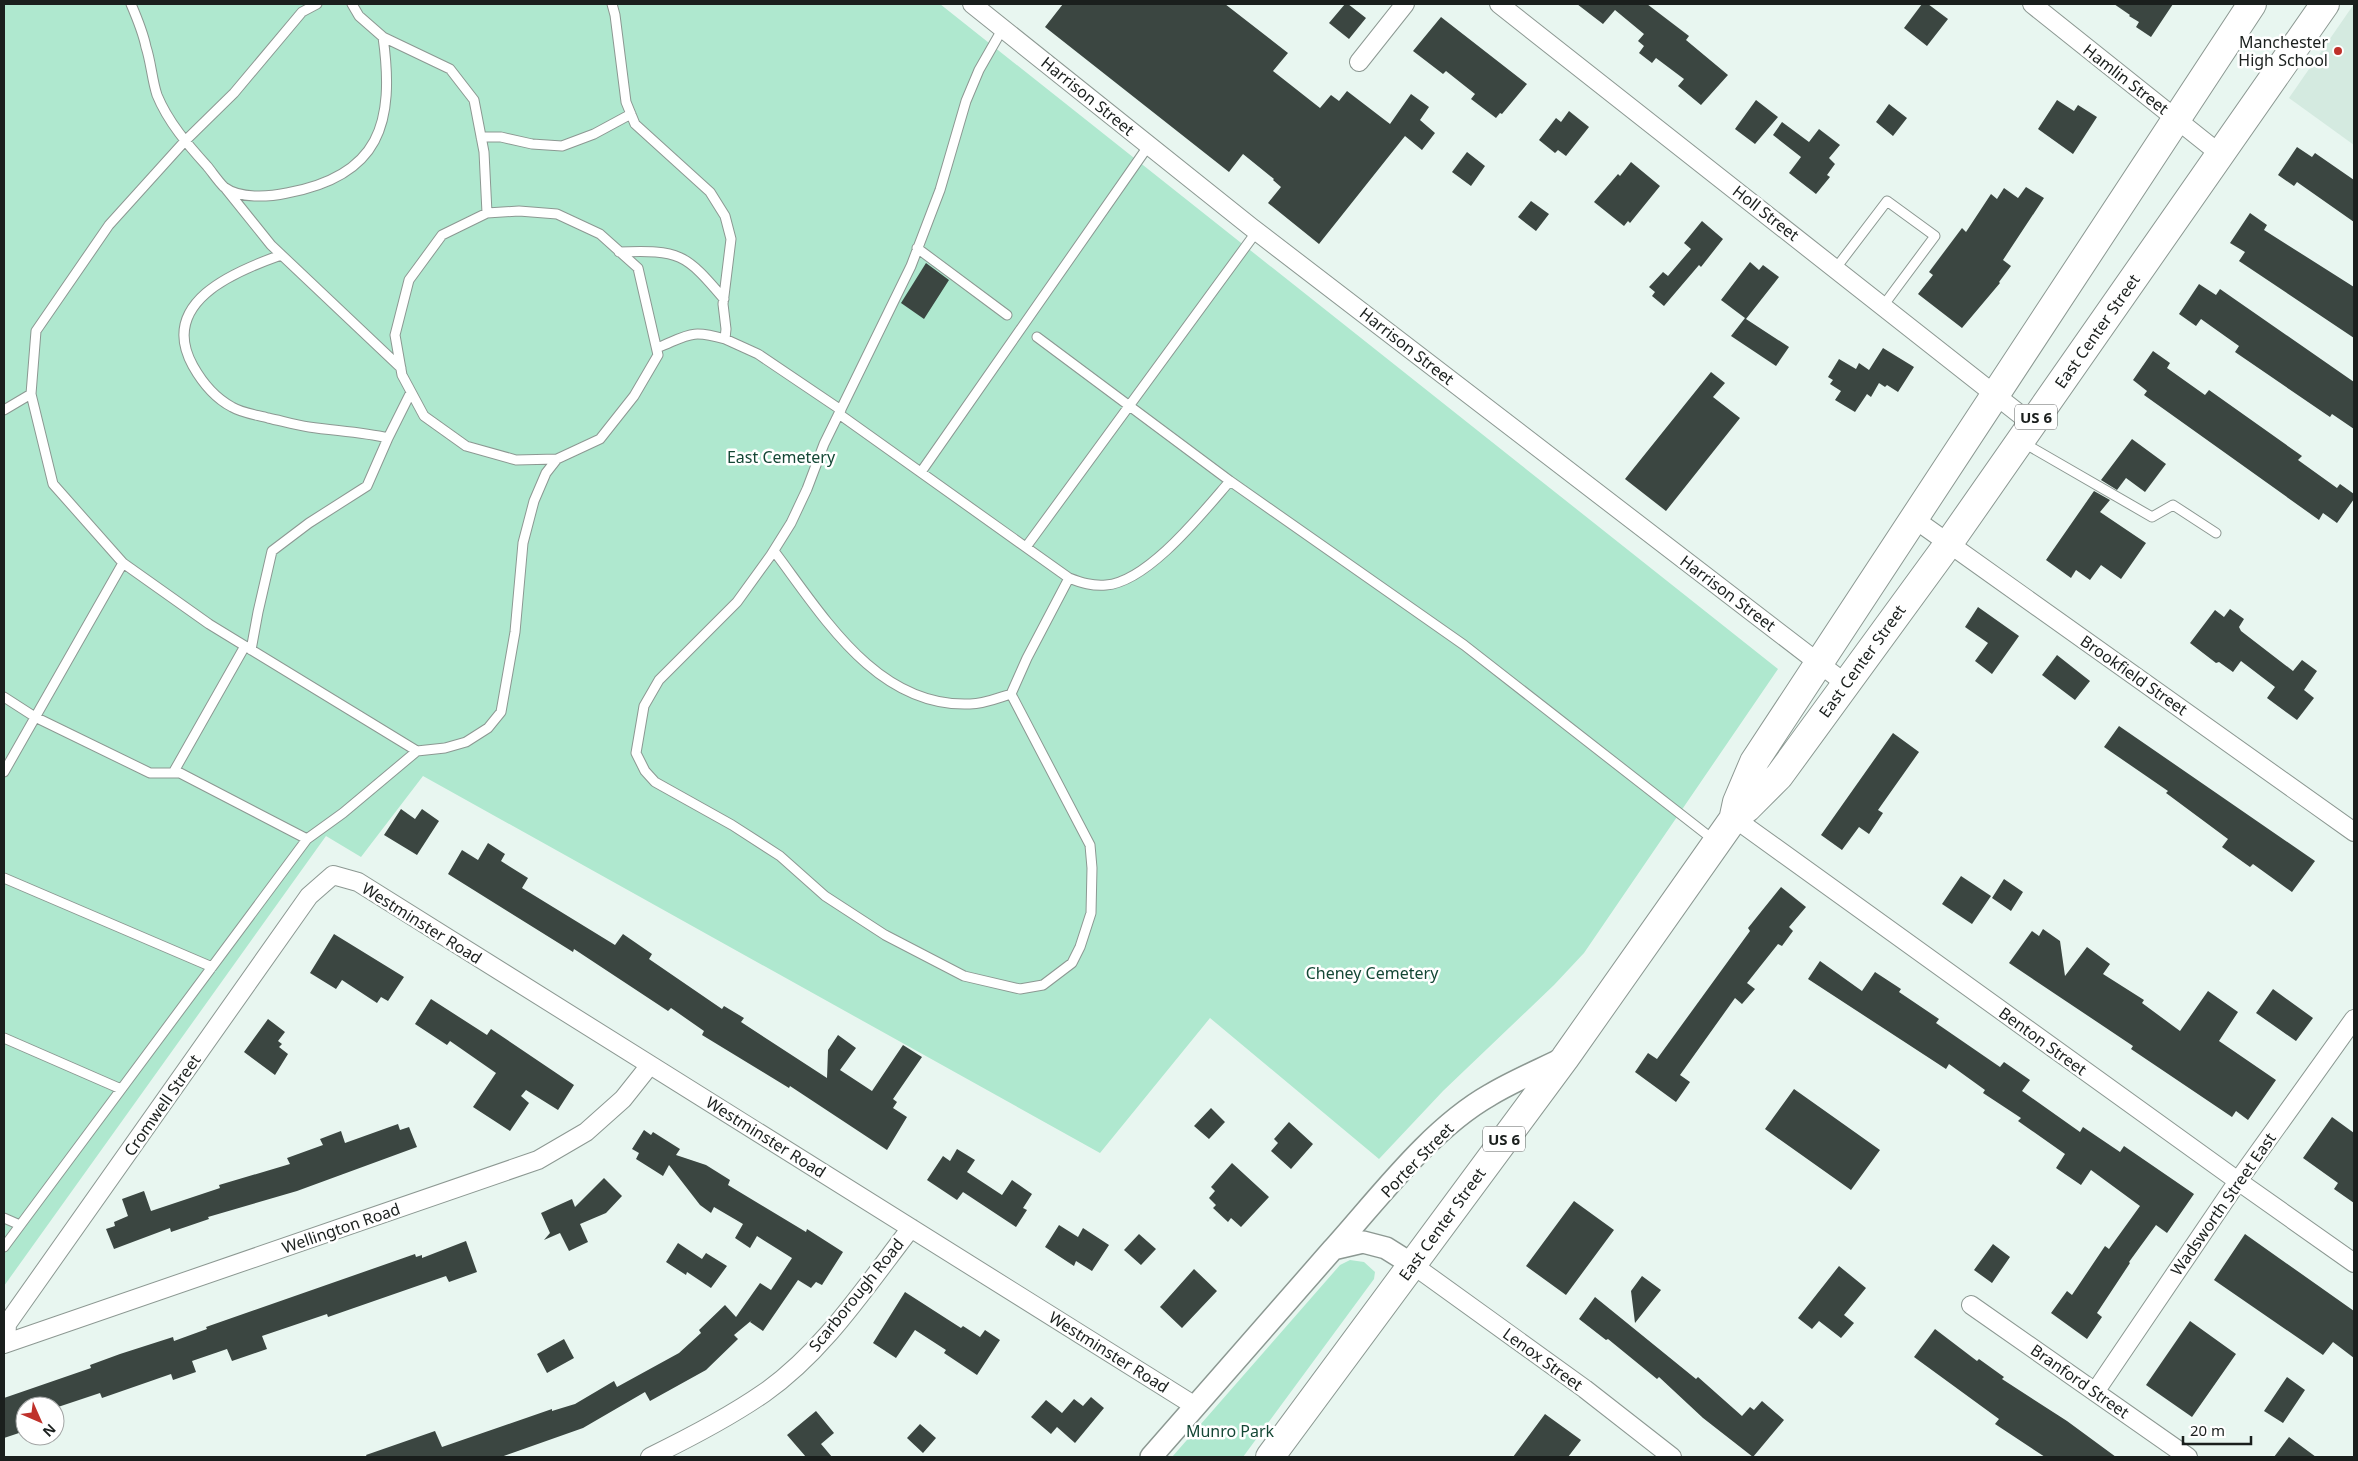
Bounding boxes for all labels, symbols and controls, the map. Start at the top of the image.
place label: Manchester High School [2238,31,2328,71]
street label: Hamlin Street [2079,39,2173,119]
marker: Manchester High School [2332,45,2344,57]
street label: Harrison Street [1037,52,1139,141]
street label: Holl Street [1728,180,1804,246]
street label: East Center Street [2049,269,2145,392]
street label: Harrison Street [1355,302,1459,390]
road number: US 6 [2015,404,2057,430]
park label: East Cemetery [727,446,836,468]
street label: Harrison Street [1676,550,1780,636]
street label: East Center Street [1813,600,1911,722]
street label: Brookfield Street [2076,630,2192,720]
street label: Westminster Road [358,877,486,969]
park label: Cheney Cemetery [1306,962,1439,984]
street label: Benton Street [1995,1002,2092,1080]
street label: Cromwell Street [119,1049,205,1160]
street label: Westminster Road [702,1091,830,1183]
street label: Porter Street [1376,1118,1458,1202]
road number: US 6 [1483,1126,1525,1152]
street label: Wadsworth Street East [2165,1128,2281,1280]
street label: East Center Street [1393,1163,1491,1285]
street label: Wellington Road [279,1197,403,1259]
street label: Scarborough Road [803,1234,909,1356]
street label: Westminster Road [1045,1306,1173,1398]
street label: Lenox Street [1499,1322,1588,1396]
street label: Branford Street [2026,1339,2134,1423]
north arrow [15,1396,65,1446]
scale bar [2183,1414,2250,1446]
text: N [39,1420,60,1441]
park label: Munro Park [1186,1420,1275,1442]
text: 20 m [2190,1420,2225,1440]

